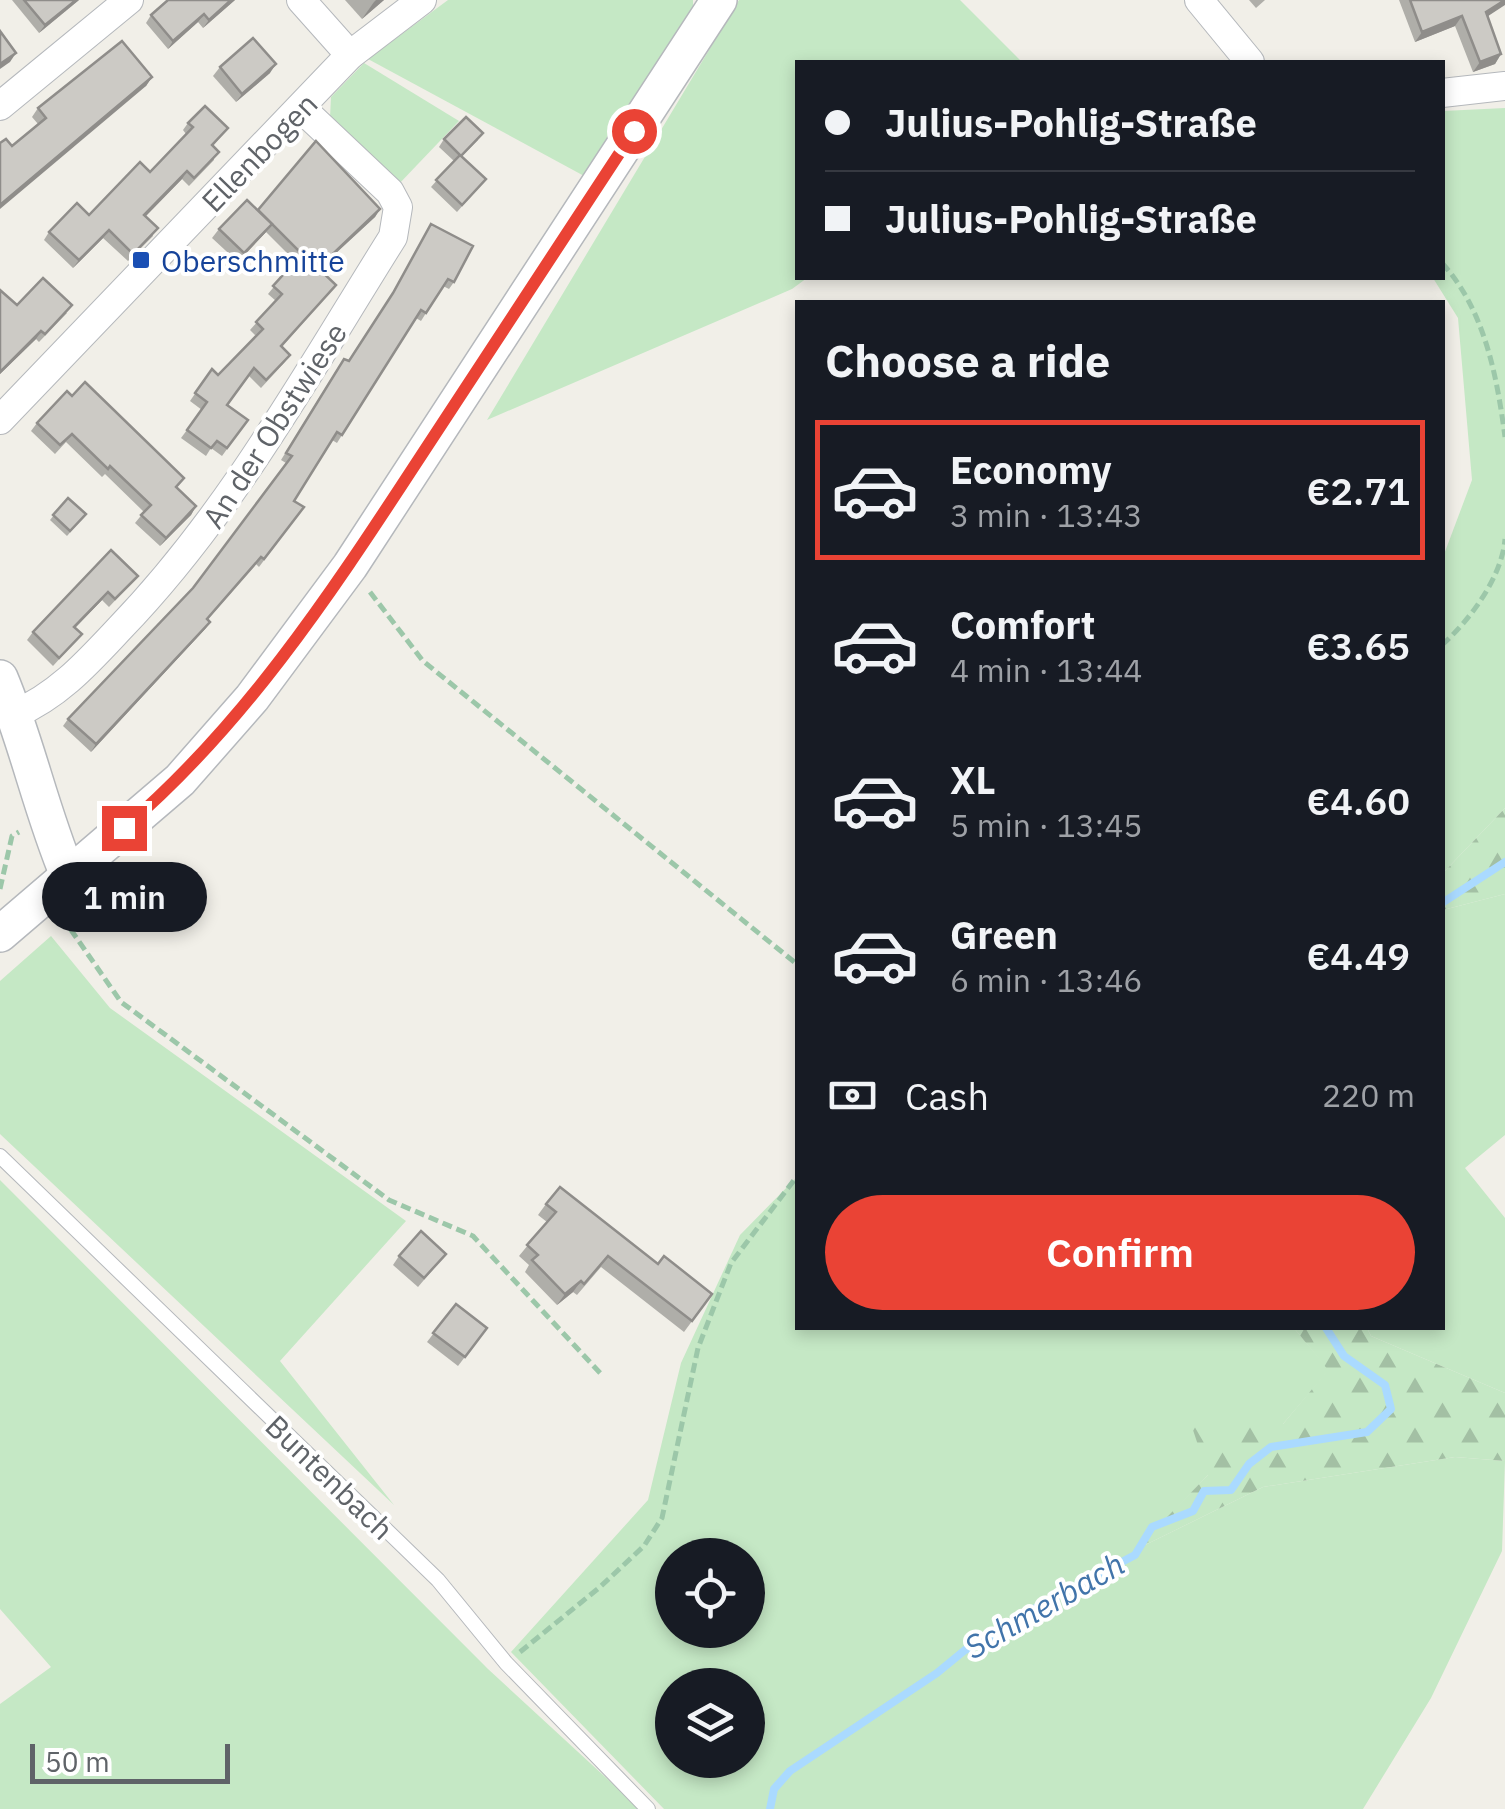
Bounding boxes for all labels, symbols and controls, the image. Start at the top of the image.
street label: Ellenbogen [193,84,325,220]
text: Julius-Pohlig-Straße [885,98,1257,147]
route start [612,109,657,154]
text: Julius-Pohlig-Straße [885,194,1257,243]
place label: Oberschmitte [161,241,345,280]
marker: Oberschmitte [130,249,152,271]
street label: An der Obstwiese [193,315,355,535]
text: Choose a ride [825,331,1110,389]
icon: car [830,445,920,535]
text: Economy [950,445,1112,494]
text: €2.71 [1306,466,1410,515]
text: 3 min · 13:43 [950,494,1143,536]
icon: car [830,600,920,690]
text: Comfort [950,600,1095,649]
text: €3.65 [1306,621,1410,670]
text: 4 min · 13:44 [950,649,1143,691]
icon: car [830,755,920,845]
text: XL [950,755,996,804]
text: €4.60 [1306,776,1410,825]
text: 5 min · 13:45 [950,804,1143,846]
route end [102,806,147,851]
callout: 1 min [42,863,206,933]
text: 1 min [83,876,166,918]
icon: car [830,910,920,1000]
text: Green [950,910,1058,959]
text: €4.49 [1306,931,1410,980]
text: 6 min · 13:46 [950,959,1143,1001]
icon: cash [825,1068,880,1123]
text: Cash [905,1071,989,1120]
text: 220 m [1322,1074,1415,1116]
button: Confirm [825,1195,1415,1310]
street label: Buntenbach [258,1406,402,1548]
map controls [655,1538,765,1778]
button: locate [655,1538,765,1648]
water label: Schmerbach [956,1542,1132,1668]
button: layers [655,1668,765,1778]
scale bar [30,1739,230,1784]
text: 50 m [45,1743,110,1780]

